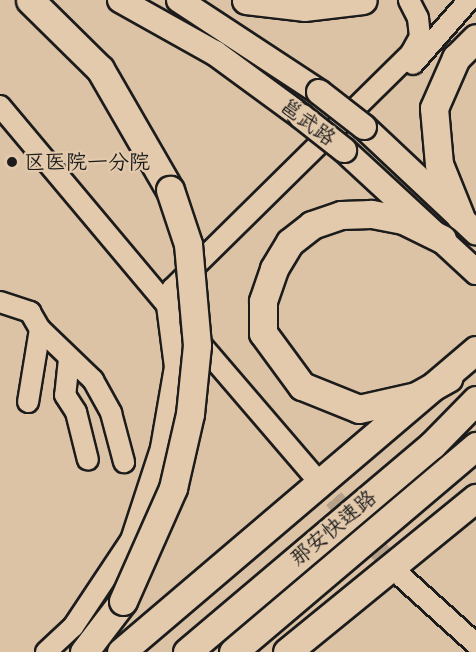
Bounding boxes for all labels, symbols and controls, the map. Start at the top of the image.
street label: 邕武路 [275,93,341,151]
place label: 区医院一分院 [24,149,150,175]
marker: 区医院一分院 [5,155,19,169]
street label: 那安快速路 [285,485,381,571]

